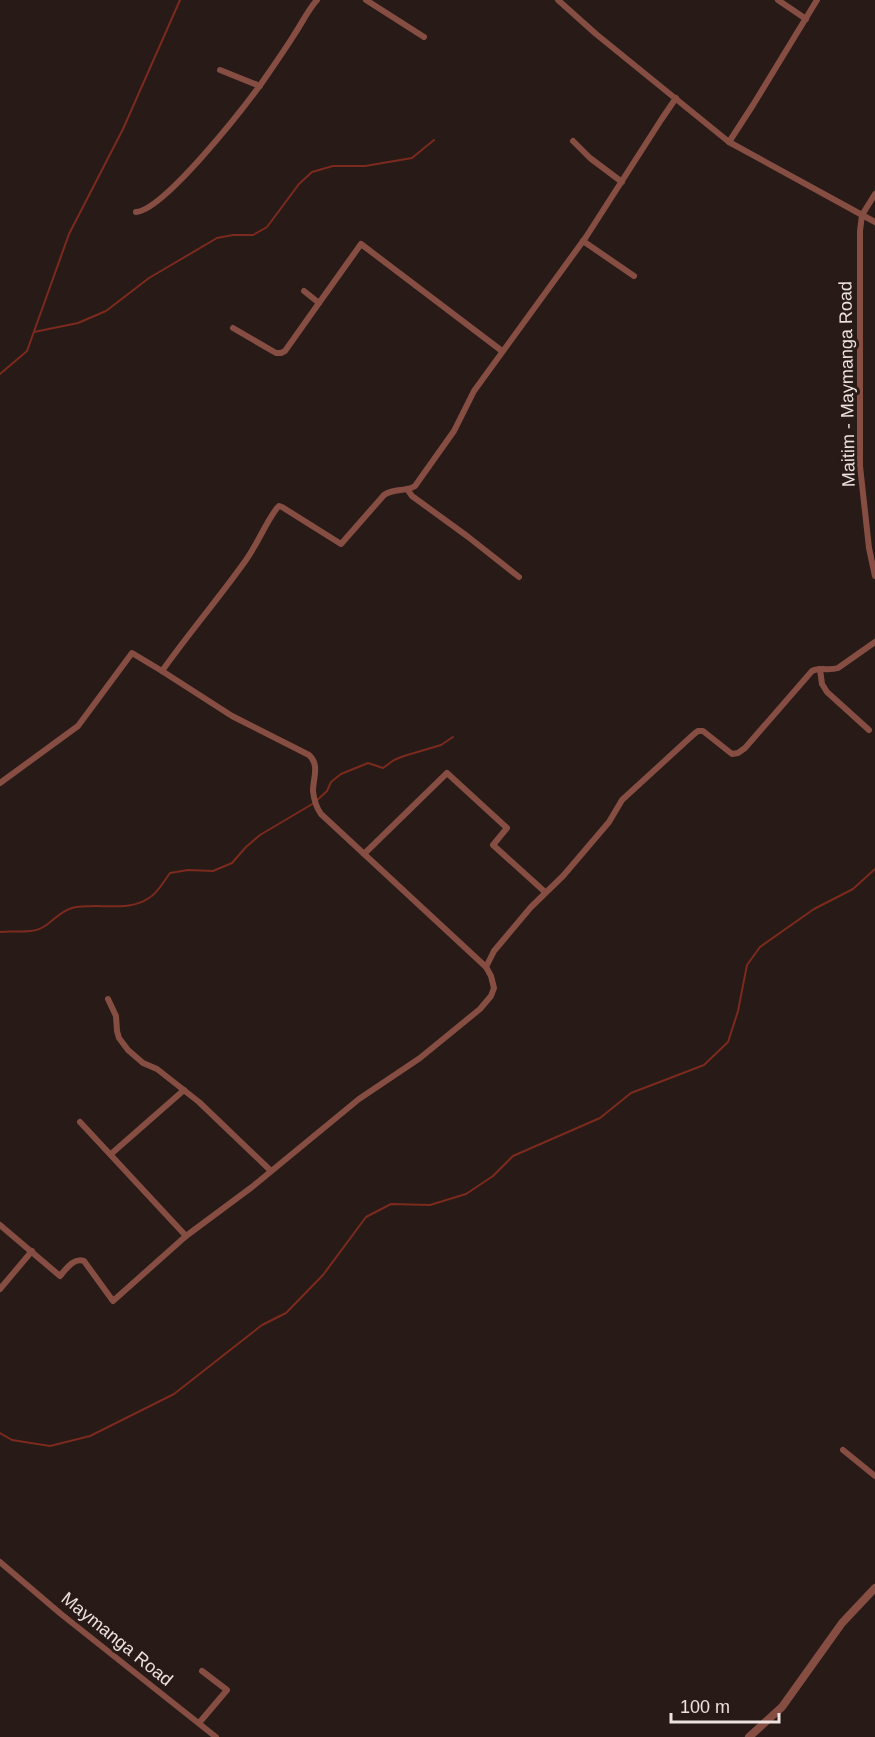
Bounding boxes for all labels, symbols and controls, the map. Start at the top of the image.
street label: Maitim - Maymanga Road [835,281,859,487]
street label: Maymanga Road [57,1588,177,1690]
scale bar [671,1686,779,1724]
text: 100 m [680,1697,730,1717]

